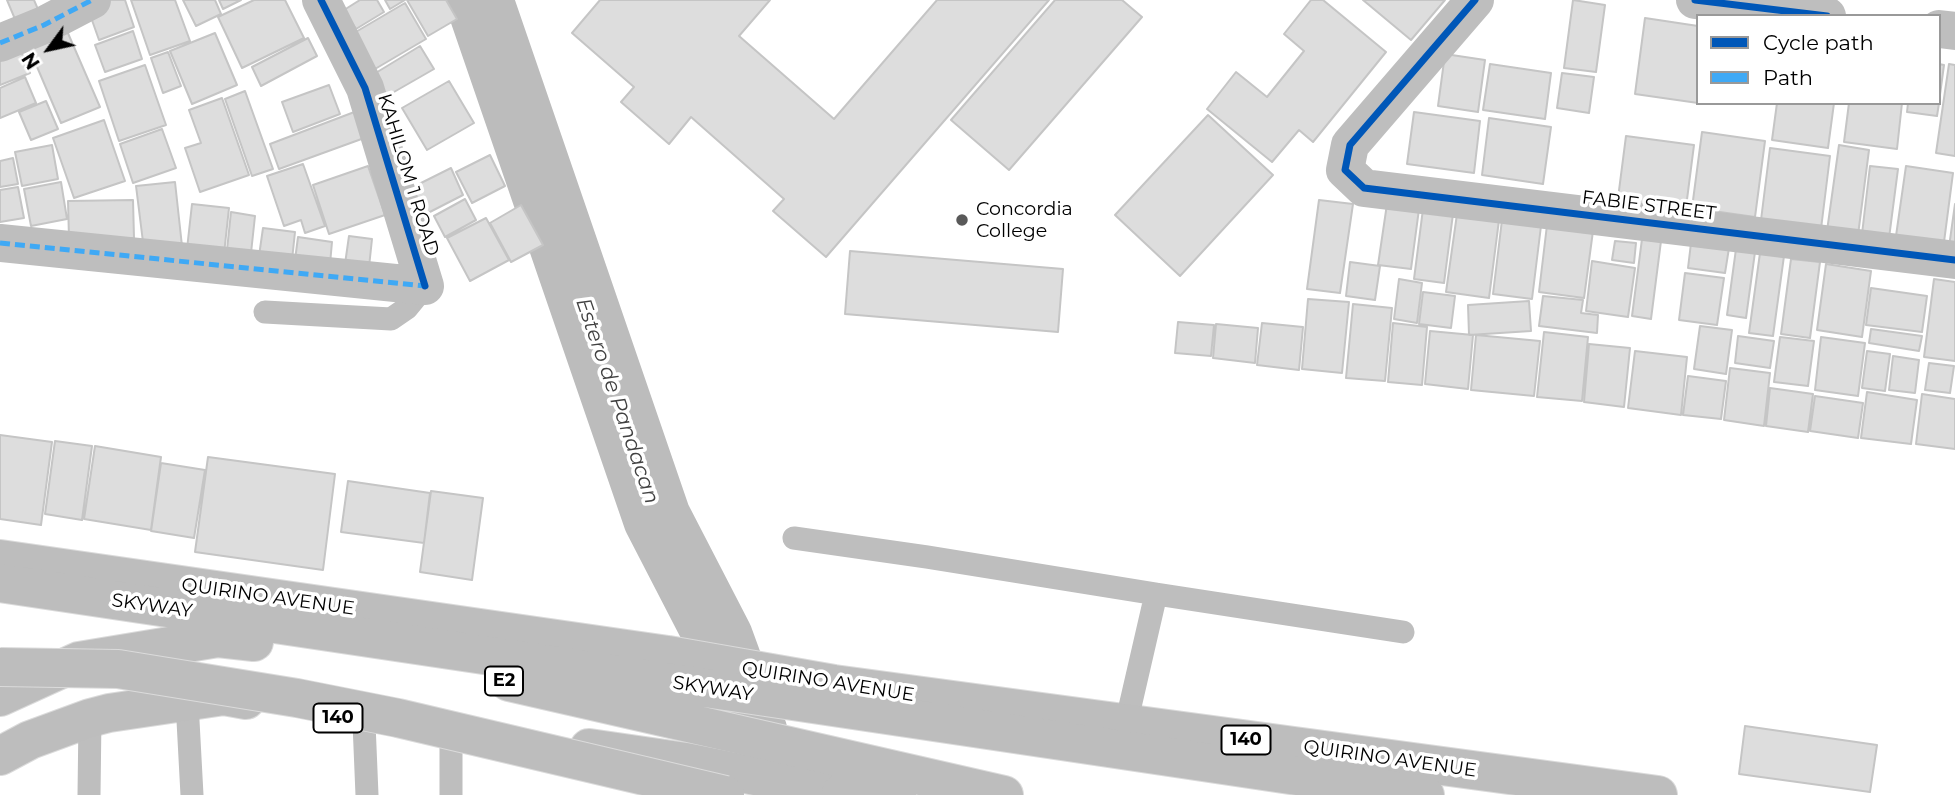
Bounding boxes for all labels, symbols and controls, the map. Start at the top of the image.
north arrow [14,14,84,84]
legend [1696,14,1941,105]
text: Cycle path [1763,30,1874,55]
text: N [17,48,45,73]
text: Path [1763,65,1813,90]
street label: KAHILOM 1 ROAD [372,91,444,259]
street label: FABIE STREET [1580,186,1718,226]
place label: Concordia College [976,198,1073,242]
marker: Concordia College [954,212,970,228]
water label: Estero de Pandacan [570,295,664,507]
street label: QUIRINO AVENUE [180,574,356,620]
street label: SKYWAY [110,589,194,623]
street label: QUIRINO AVENUE [740,657,916,707]
road number: E2 [485,666,523,696]
street label: SKYWAY [671,671,755,707]
road number: 140 [314,704,362,732]
road number: 140 [1222,726,1270,754]
street label: QUIRINO AVENUE [1302,736,1478,782]

